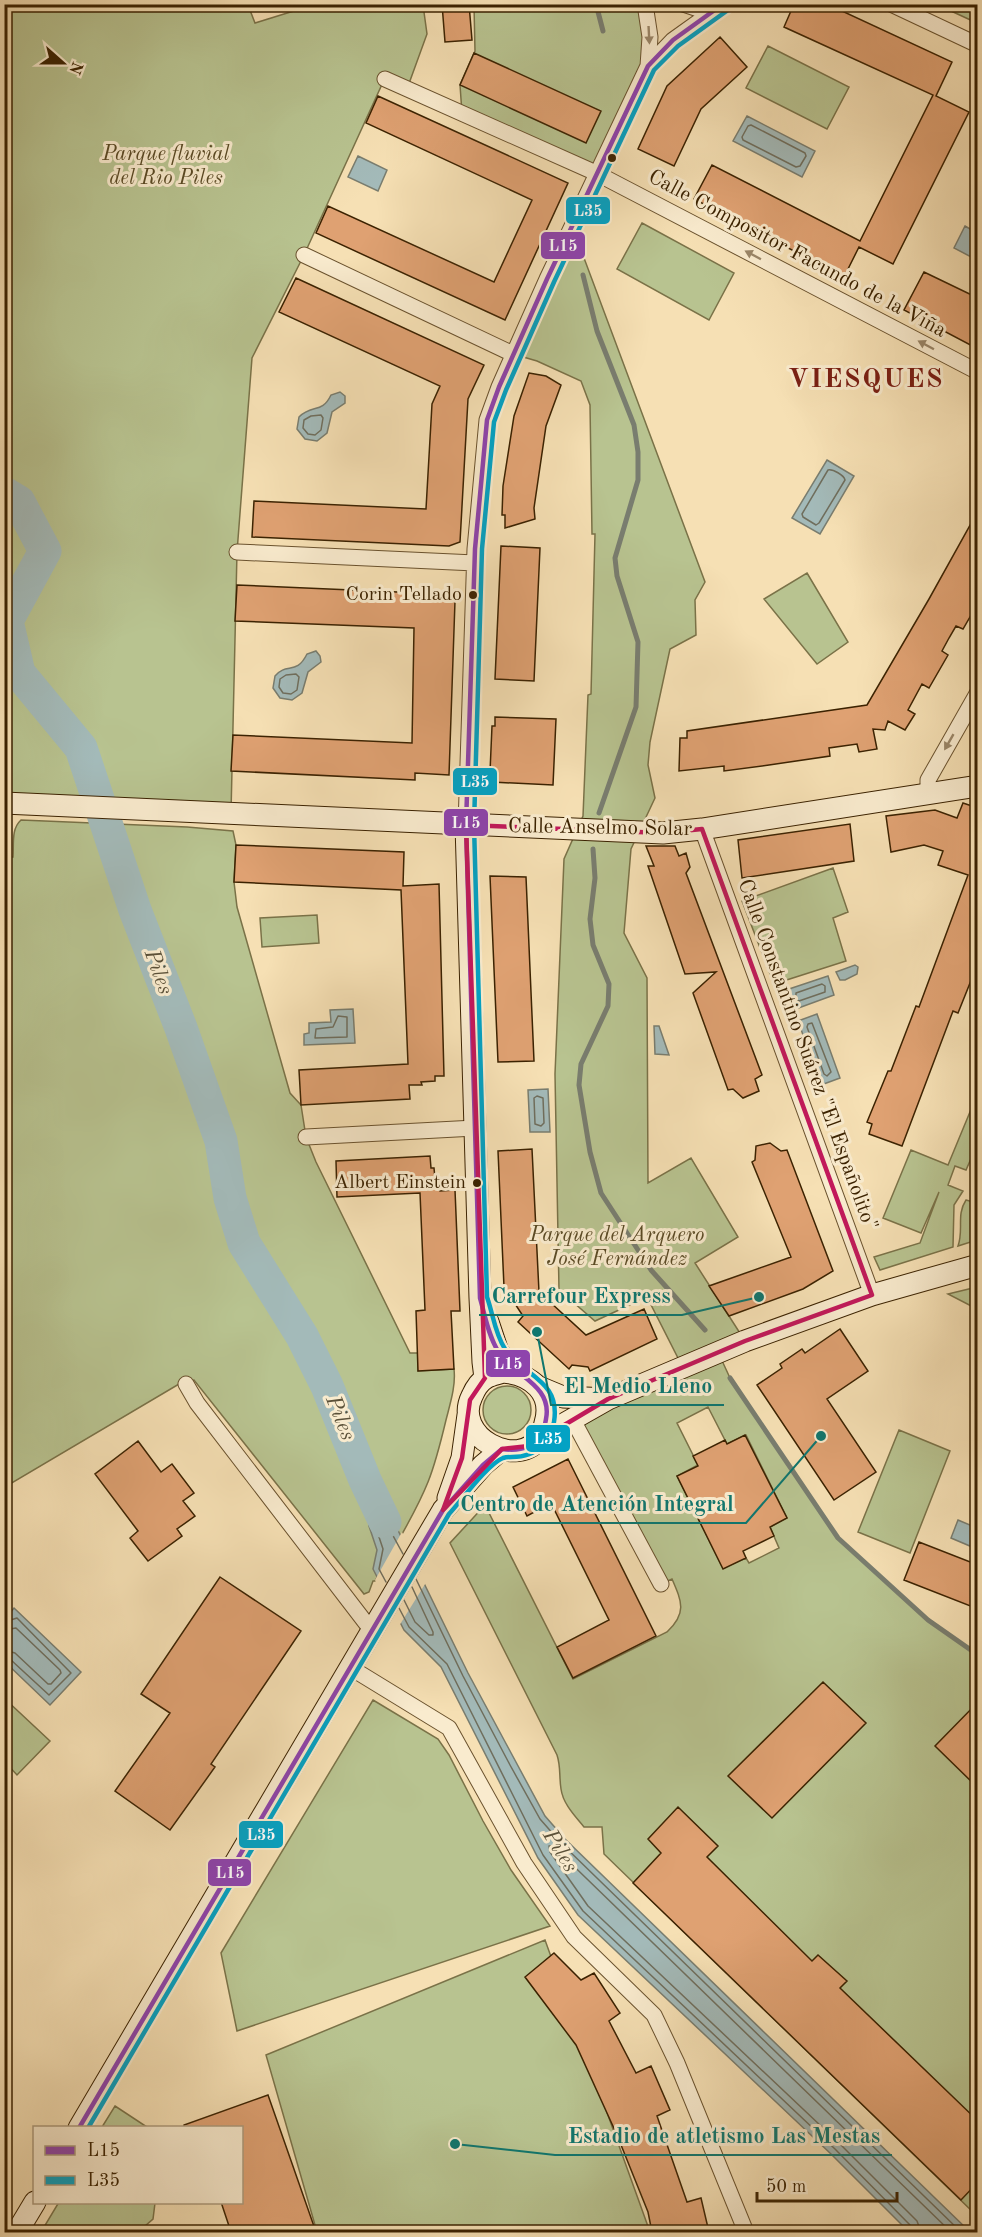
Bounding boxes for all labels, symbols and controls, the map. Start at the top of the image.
one-way arrow [645,26,654,45]
north arrow [33,33,93,93]
text: N [65,59,85,77]
park label: Parque fluvial del Rio Piles [101,144,230,189]
unlabelled marker [606,152,618,164]
street label: Calle Compositor Facundo de la Viña [645,166,949,342]
line badge: L35 [565,196,611,225]
text: L35 [573,204,603,220]
line badge: L15 [540,231,586,260]
text: L15 [548,239,578,255]
one-way arrow [744,250,761,260]
one-way arrow [917,340,934,350]
district label: VIESQUES [788,366,944,393]
place label: Corin Tellado [346,585,462,605]
marker: Corin Tellado [467,589,479,601]
one-way arrow [944,734,954,751]
line badge: L35 [452,767,498,796]
text: L35 [460,775,490,791]
line badge: L15 [443,808,489,837]
text: L15 [451,816,481,832]
street label: Calle Anselmo Solar [508,816,693,840]
street label: Calle Constantino Suárez "El Españolito" [733,876,881,1234]
water label: Piles [139,946,176,998]
place label: Albert Einstein [334,1173,466,1193]
marker: Albert Einstein [471,1177,483,1189]
park label: Parque del Arquero José Fernández [528,1225,705,1270]
callout: Carrefour Express [479,1275,682,1315]
text: Carrefour Express [491,1286,671,1308]
line badge: L15 [485,1349,531,1378]
text: L15 [493,1357,523,1373]
callout: El Medio Lleno [551,1365,724,1405]
text: El Medio Lleno [564,1376,712,1398]
water label: Piles [321,1391,359,1444]
line badge: L35 [525,1424,571,1453]
text: L35 [533,1432,563,1448]
callout: Centro de Atención Integral [448,1483,746,1523]
text: Centro de Atención Integral [460,1494,734,1516]
line badge: L35 [238,1820,284,1849]
water label: Piles [538,1825,582,1876]
text: L35 [246,1828,276,1844]
line badge: L15 [207,1858,252,1887]
text: L15 [215,1866,245,1882]
callout: Estadio de atletismo Las Mestas [555,2115,892,2155]
legend [33,2126,243,2204]
text: Estadio de atletismo Las Mestas [568,2126,880,2148]
text: L15 [87,2142,120,2160]
scale bar [757,2165,896,2203]
text: L35 [87,2172,120,2190]
text: 50 m [766,2178,806,2196]

